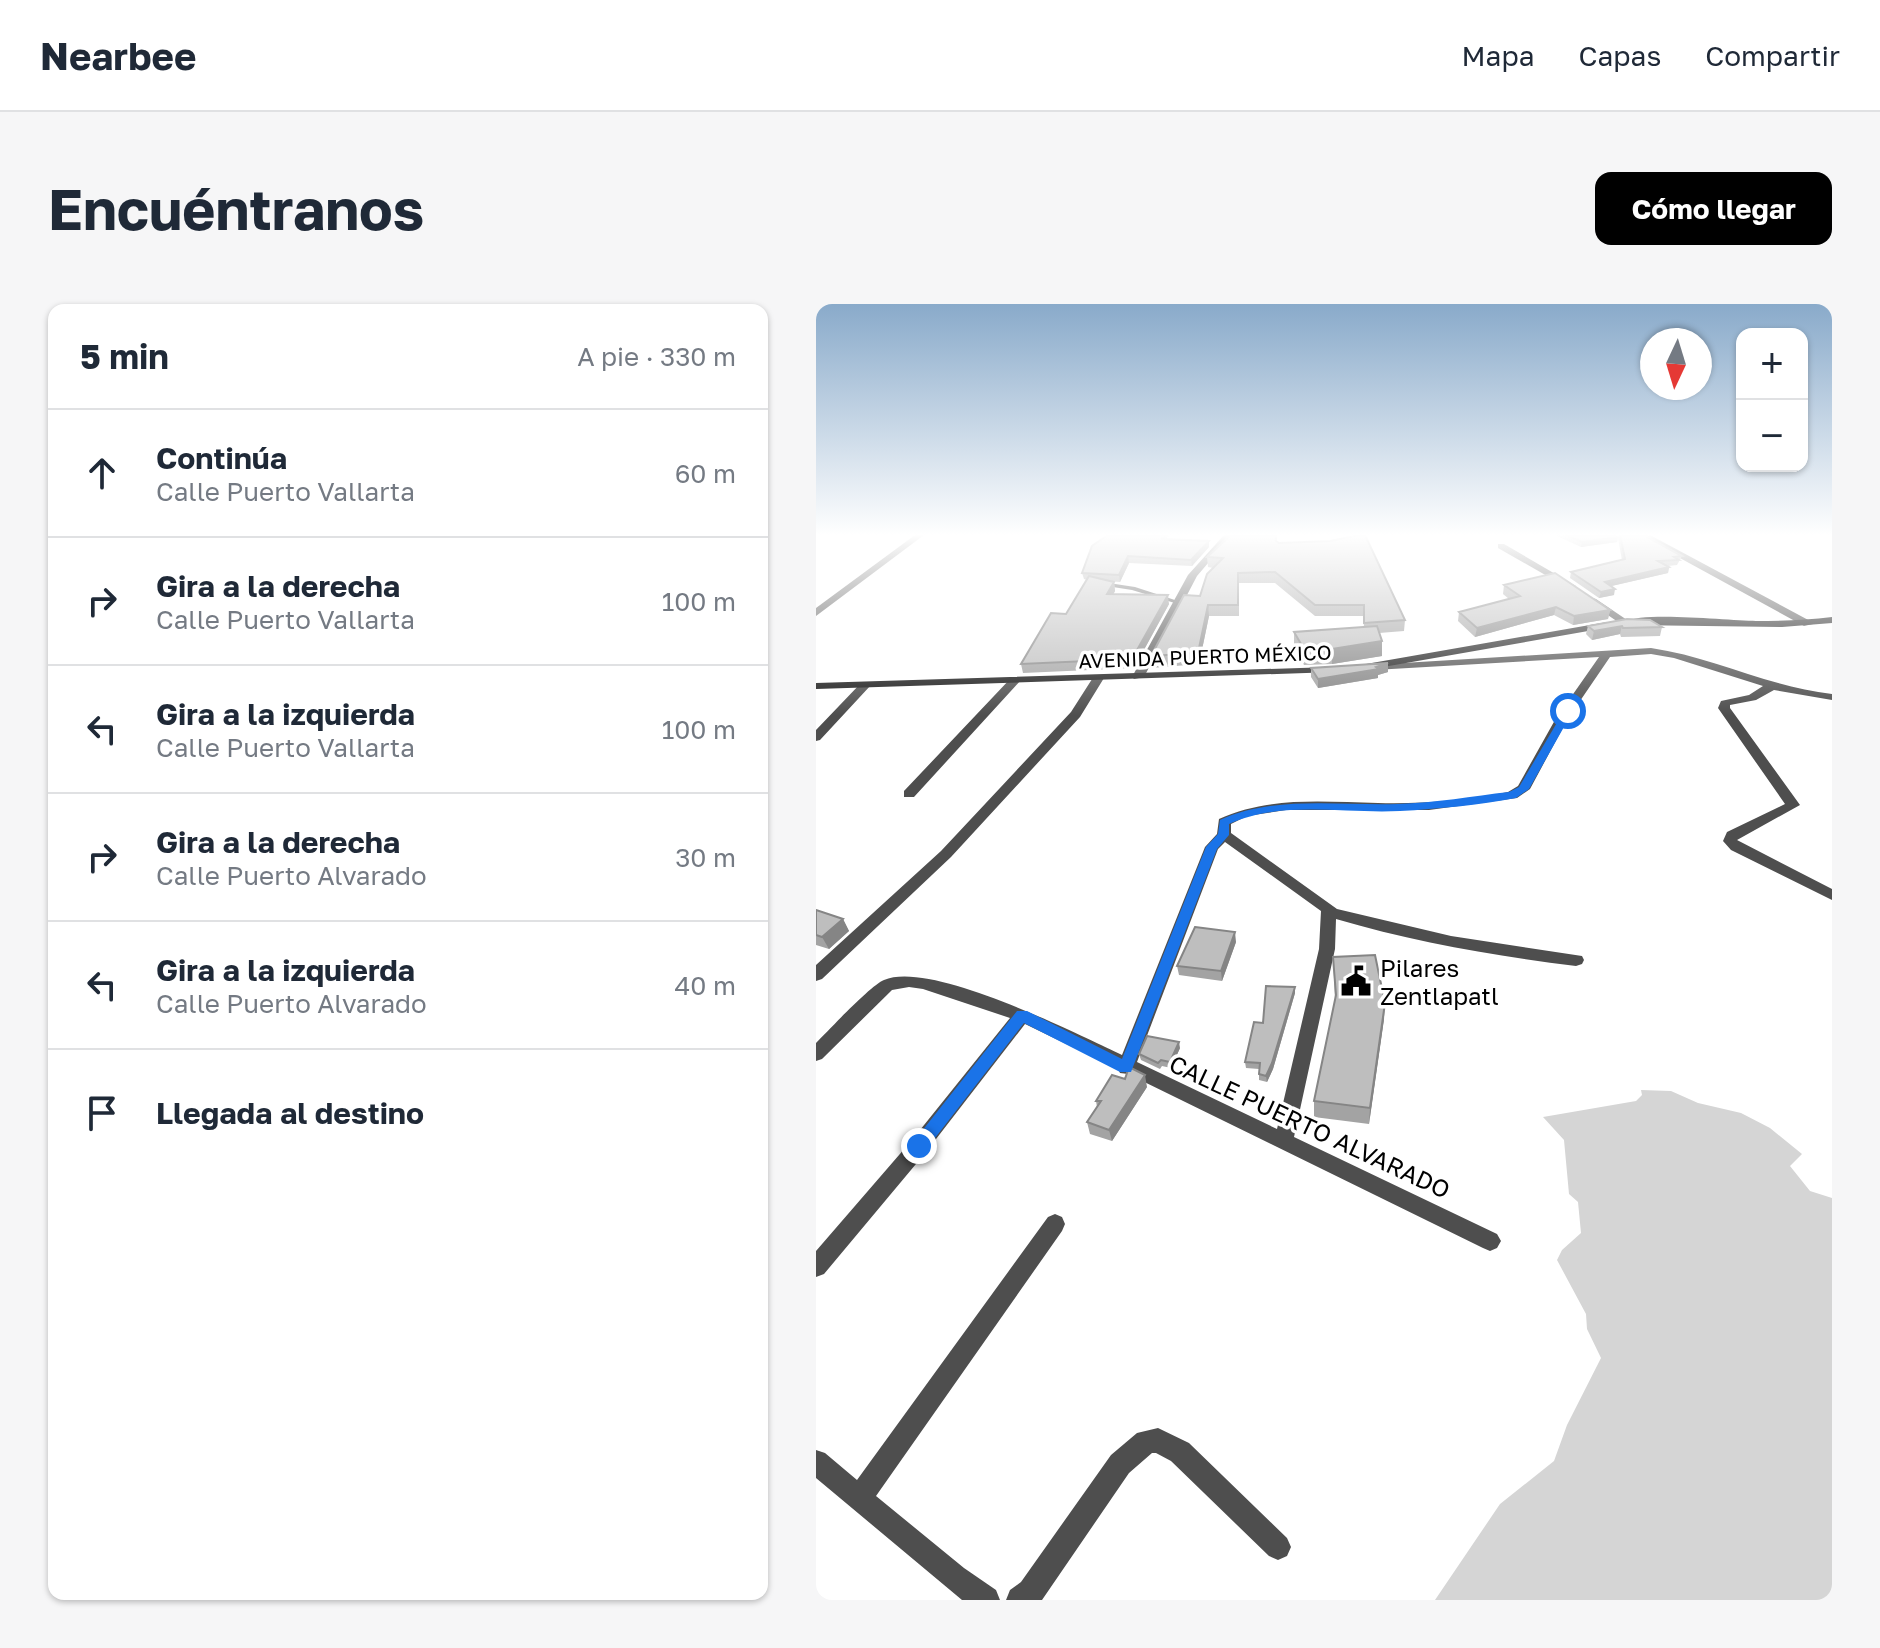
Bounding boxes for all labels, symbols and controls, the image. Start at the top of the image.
text: Nearbee [40,33,196,78]
text: Mapa [1462,39,1534,72]
text: Capas [1578,39,1661,72]
text: Compartir [1705,39,1840,72]
button: Cómo llegar [1595,172,1832,245]
text: Encuéntranos [48,175,424,242]
north arrow [1640,328,1712,400]
map controls [1736,328,1808,472]
button: + [1736,328,1808,400]
text: 5 min [80,336,169,376]
text: A pie · 330 m [577,341,736,372]
button: − [1736,400,1808,472]
text: Continúa [156,440,287,476]
icon: ahead [80,451,124,495]
text: 60 m [675,458,736,489]
text: Calle Puerto Vallarta [156,476,415,507]
text: Gira a la derecha [156,568,400,604]
icon: right [80,579,124,623]
text: 100 m [662,586,736,617]
text: Calle Puerto Vallarta [156,604,415,635]
street label: AVENIDA PUERTO MÉXICO [1078,640,1332,672]
route start [1550,693,1586,729]
text: Gira a la izquierda [156,696,415,732]
icon: left [80,707,124,751]
text: 100 m [662,714,736,745]
text: Calle Puerto Vallarta [156,732,415,763]
text: Gira a la derecha [156,824,400,860]
icon: right [80,835,124,879]
text: 30 m [675,842,736,873]
text: Calle Puerto Alvarado [156,860,427,891]
text: Gira a la izquierda [156,952,415,988]
place label: Pilares Zentlapatl [1380,953,1499,1010]
icon: left [80,963,124,1007]
public building icon: Pilares Zentlapatl [1339,964,1373,998]
text: 40 m [675,970,736,1001]
text: Calle Puerto Alvarado [156,988,427,1019]
street label: CALLE PUERTO ALVARADO [1165,1048,1455,1204]
icon: arrive [80,1091,124,1135]
text: Llegada al destino [156,1095,424,1131]
route end [901,1128,937,1164]

